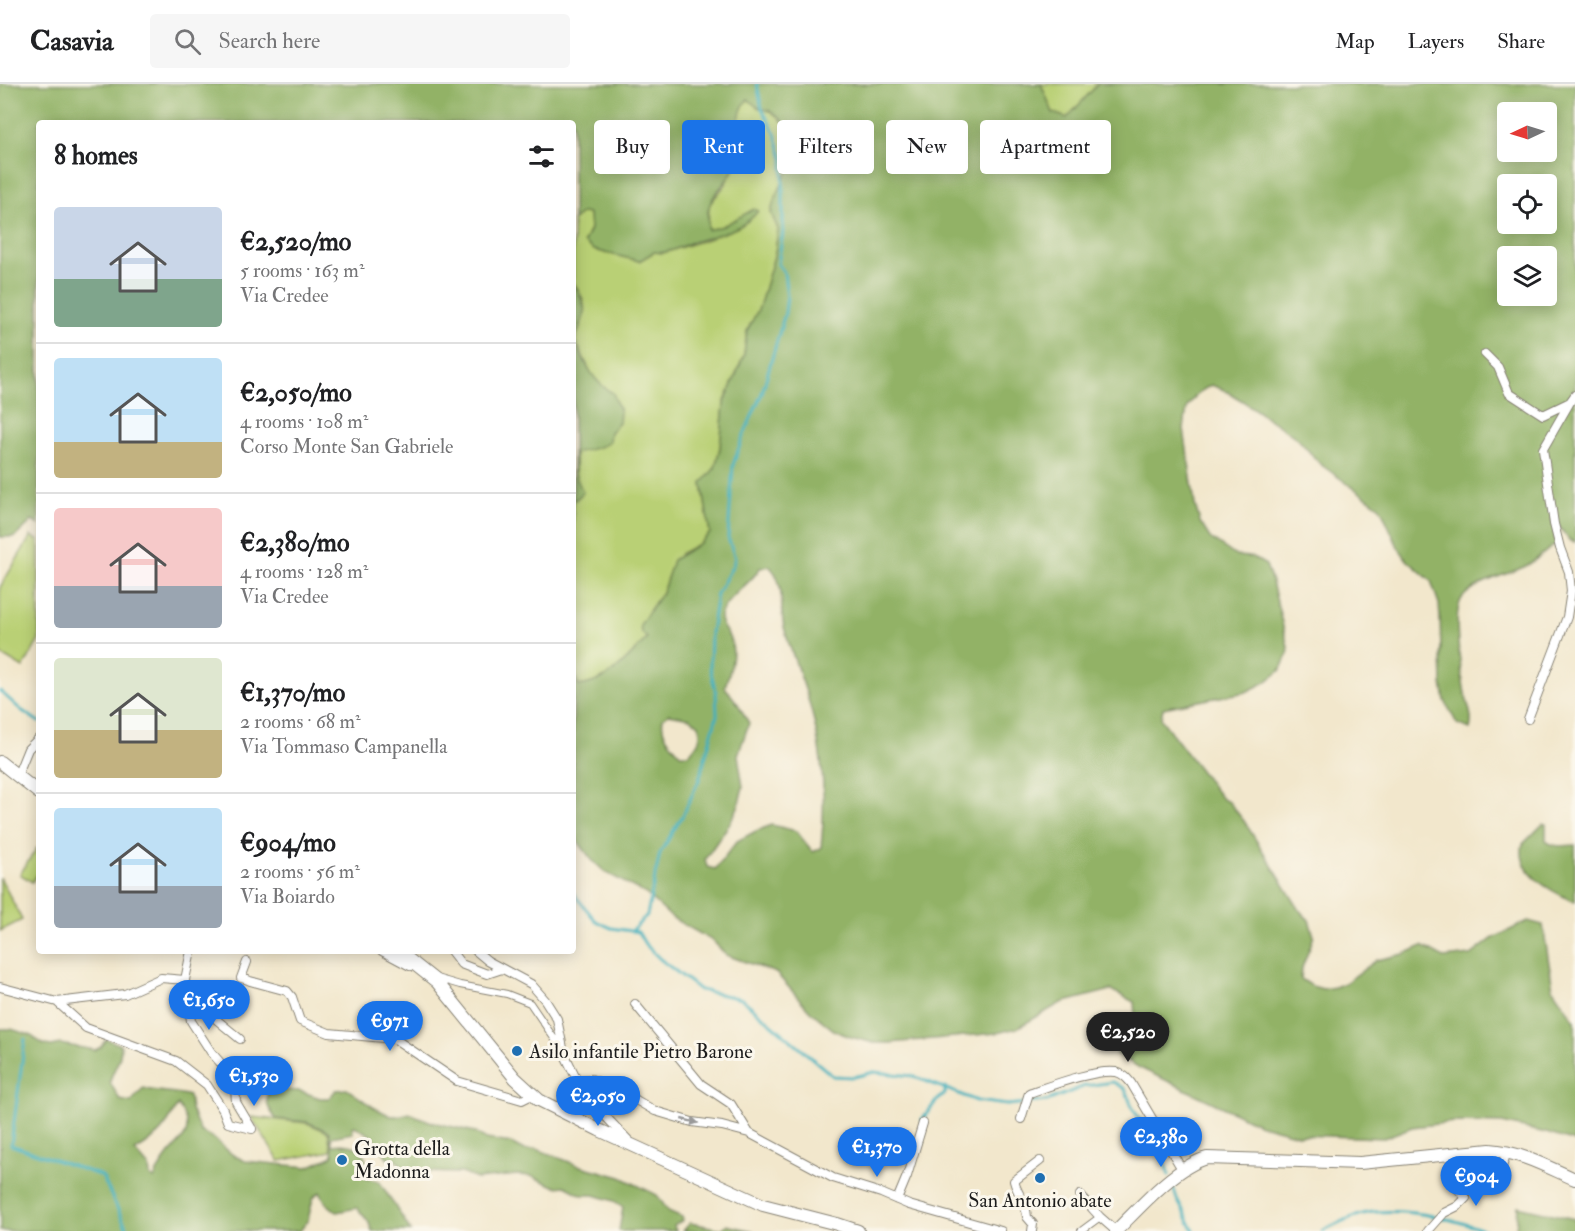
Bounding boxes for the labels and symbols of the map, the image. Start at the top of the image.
north arrow [1497,102,1557,162]
pin: €1,650 [160,980,258,1031]
pin: €971 [354,1001,426,1052]
pin: €2,520 [1079,1012,1177,1063]
place label: Asilo infantile Pietro Barone [528,1039,753,1064]
marker: Asilo infantile Pietro Barone [510,1044,524,1058]
pin: €1,530 [205,1056,303,1107]
pin: €2,050 [549,1076,647,1127]
one-way arrow [680,1116,699,1126]
pin: €2,380 [1112,1117,1210,1168]
pin: €1,370 [828,1127,926,1178]
place label: Grotta della Madonna [354,1136,451,1184]
marker: Grotta della Madonna [335,1153,349,1167]
pin: €904 [1440,1156,1512,1207]
marker: San Antonio abate [1033,1171,1047,1185]
place label: San Antonio abate [968,1188,1112,1213]

